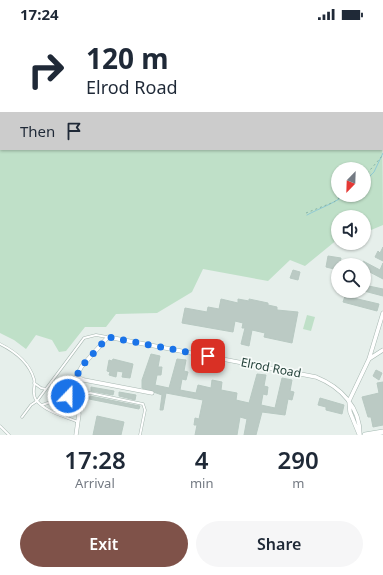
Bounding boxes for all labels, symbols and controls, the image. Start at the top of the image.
text: 17:24 [20,4,59,24]
text: 120 m [86,39,169,77]
icon: right [20,44,72,96]
text: Elrod Road [86,75,178,99]
icon: arrive [63,120,85,142]
text: Then [20,121,55,141]
north arrow [331,162,371,202]
map controls [331,162,371,298]
button: sound [331,210,371,250]
button: search [331,258,371,298]
pin [191,339,225,373]
icon: arrive [197,345,219,367]
street label: Elrod Road [239,353,303,382]
position arrow [47,375,89,417]
text: 17:28 [64,443,126,476]
text: 4 [195,443,209,476]
text: 290 [278,443,319,476]
text: Arrival [75,474,115,492]
text: min [190,474,213,492]
text: m [292,474,304,492]
button: Exit [20,521,188,567]
button: Share [196,521,363,567]

